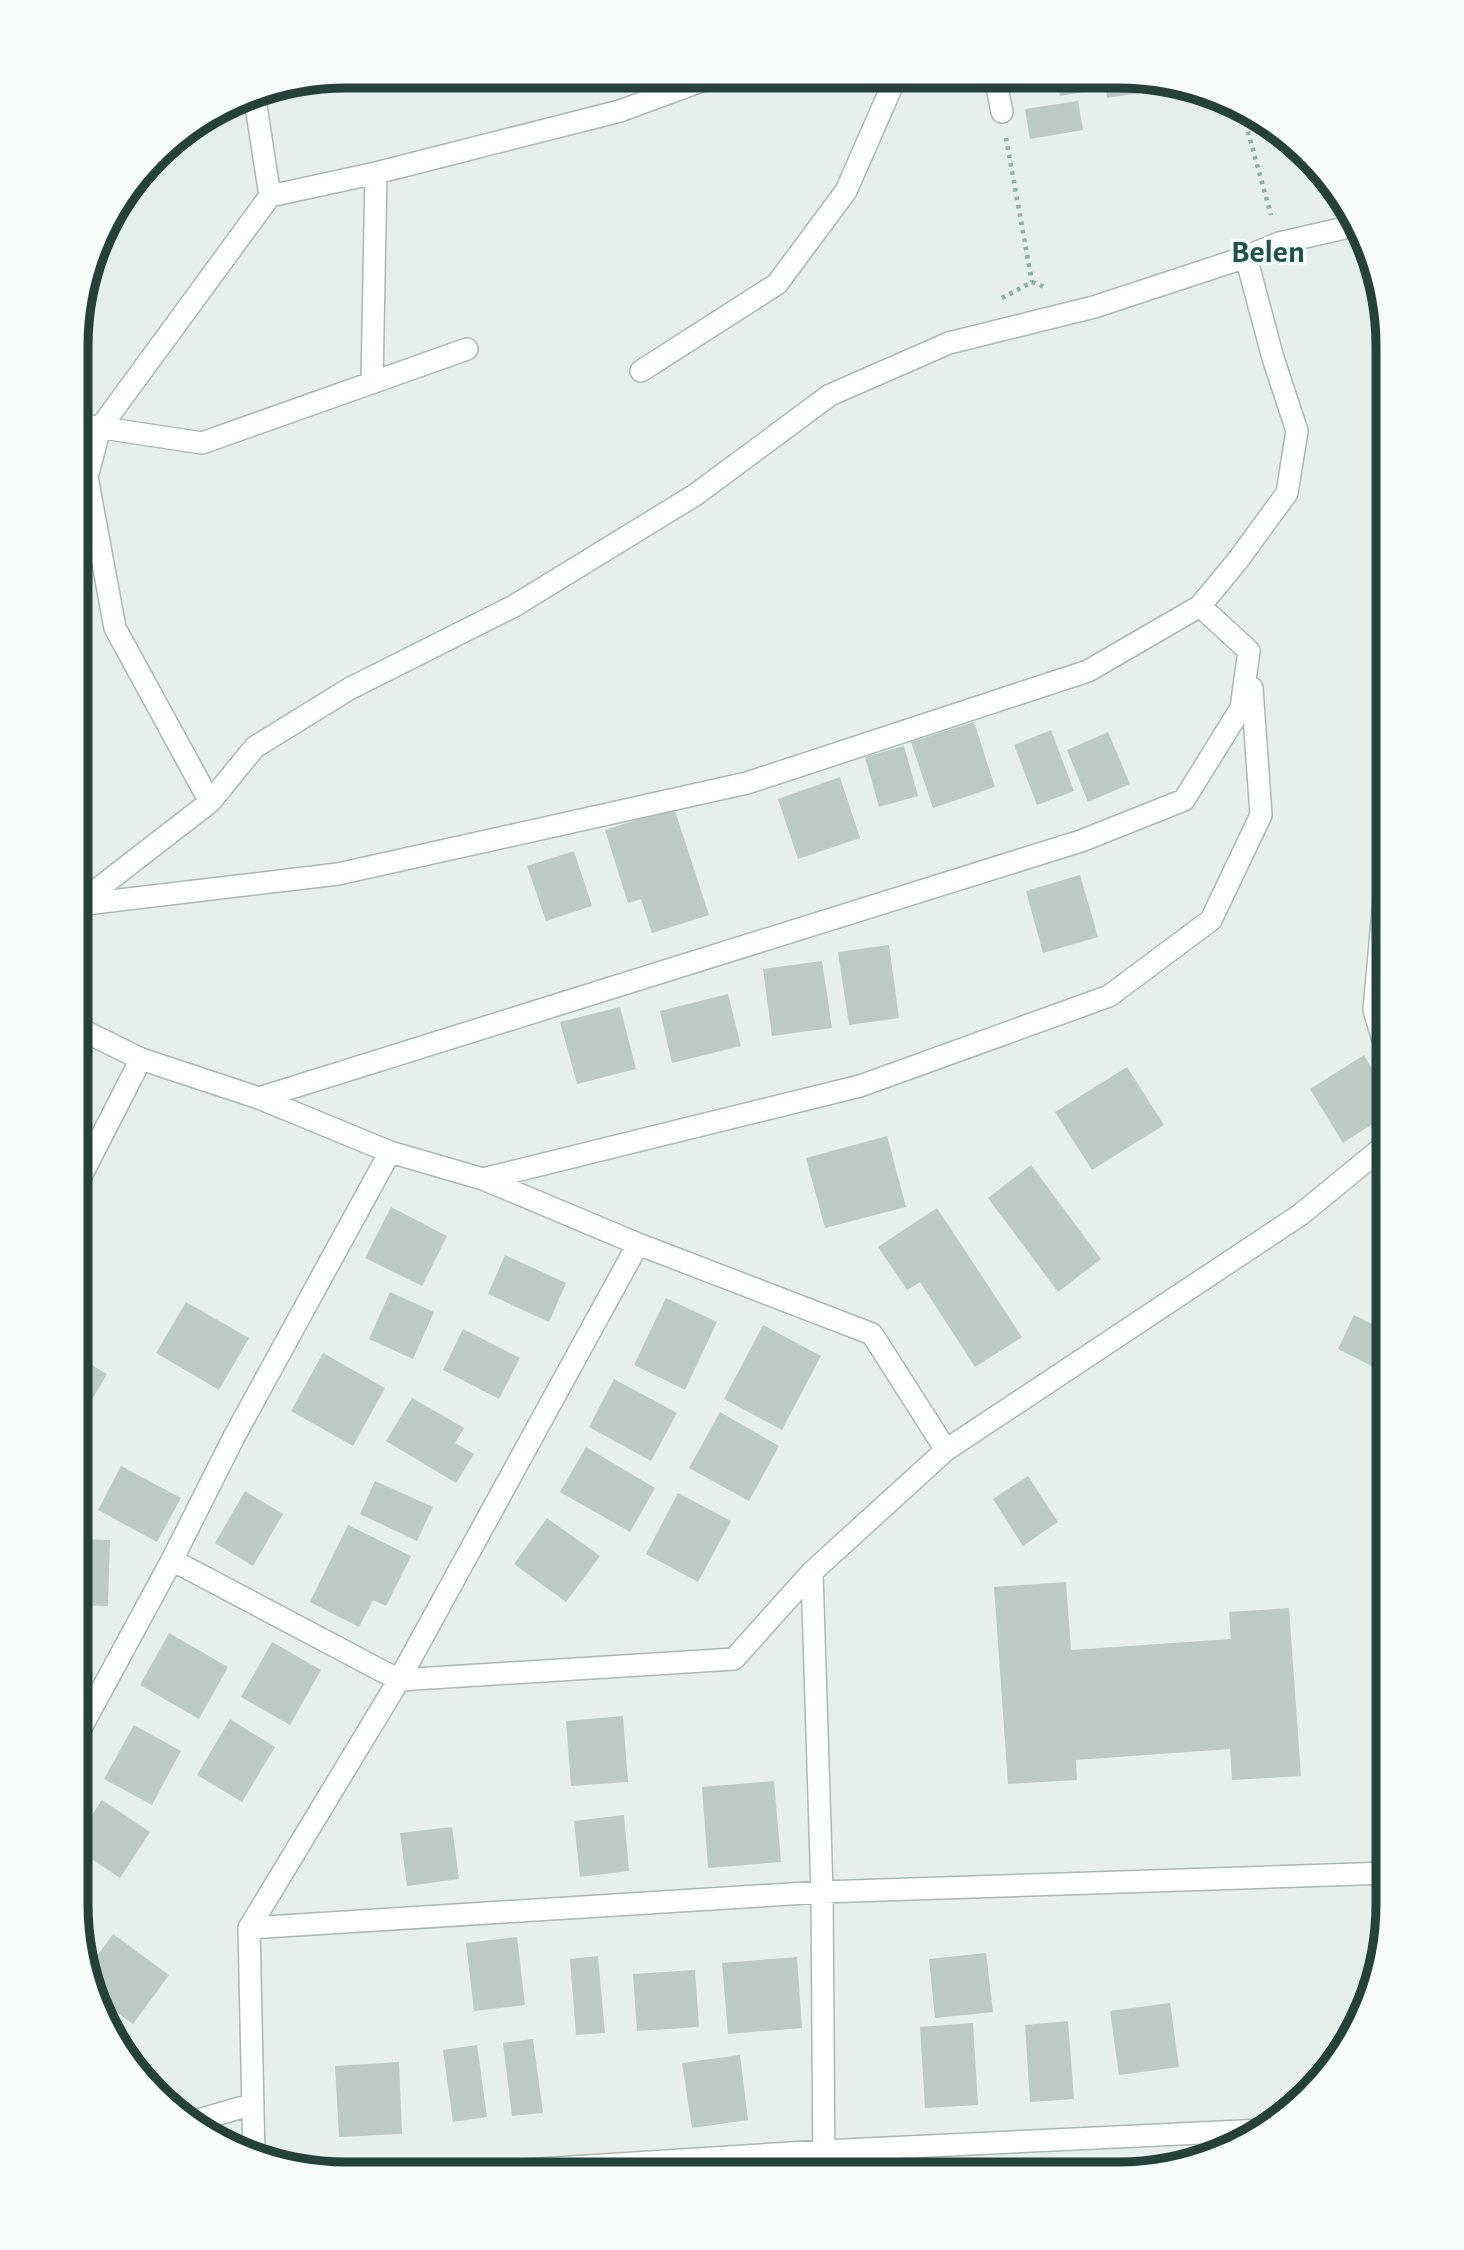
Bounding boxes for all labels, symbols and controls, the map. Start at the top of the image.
district label: Belen [1231,236,1305,268]

